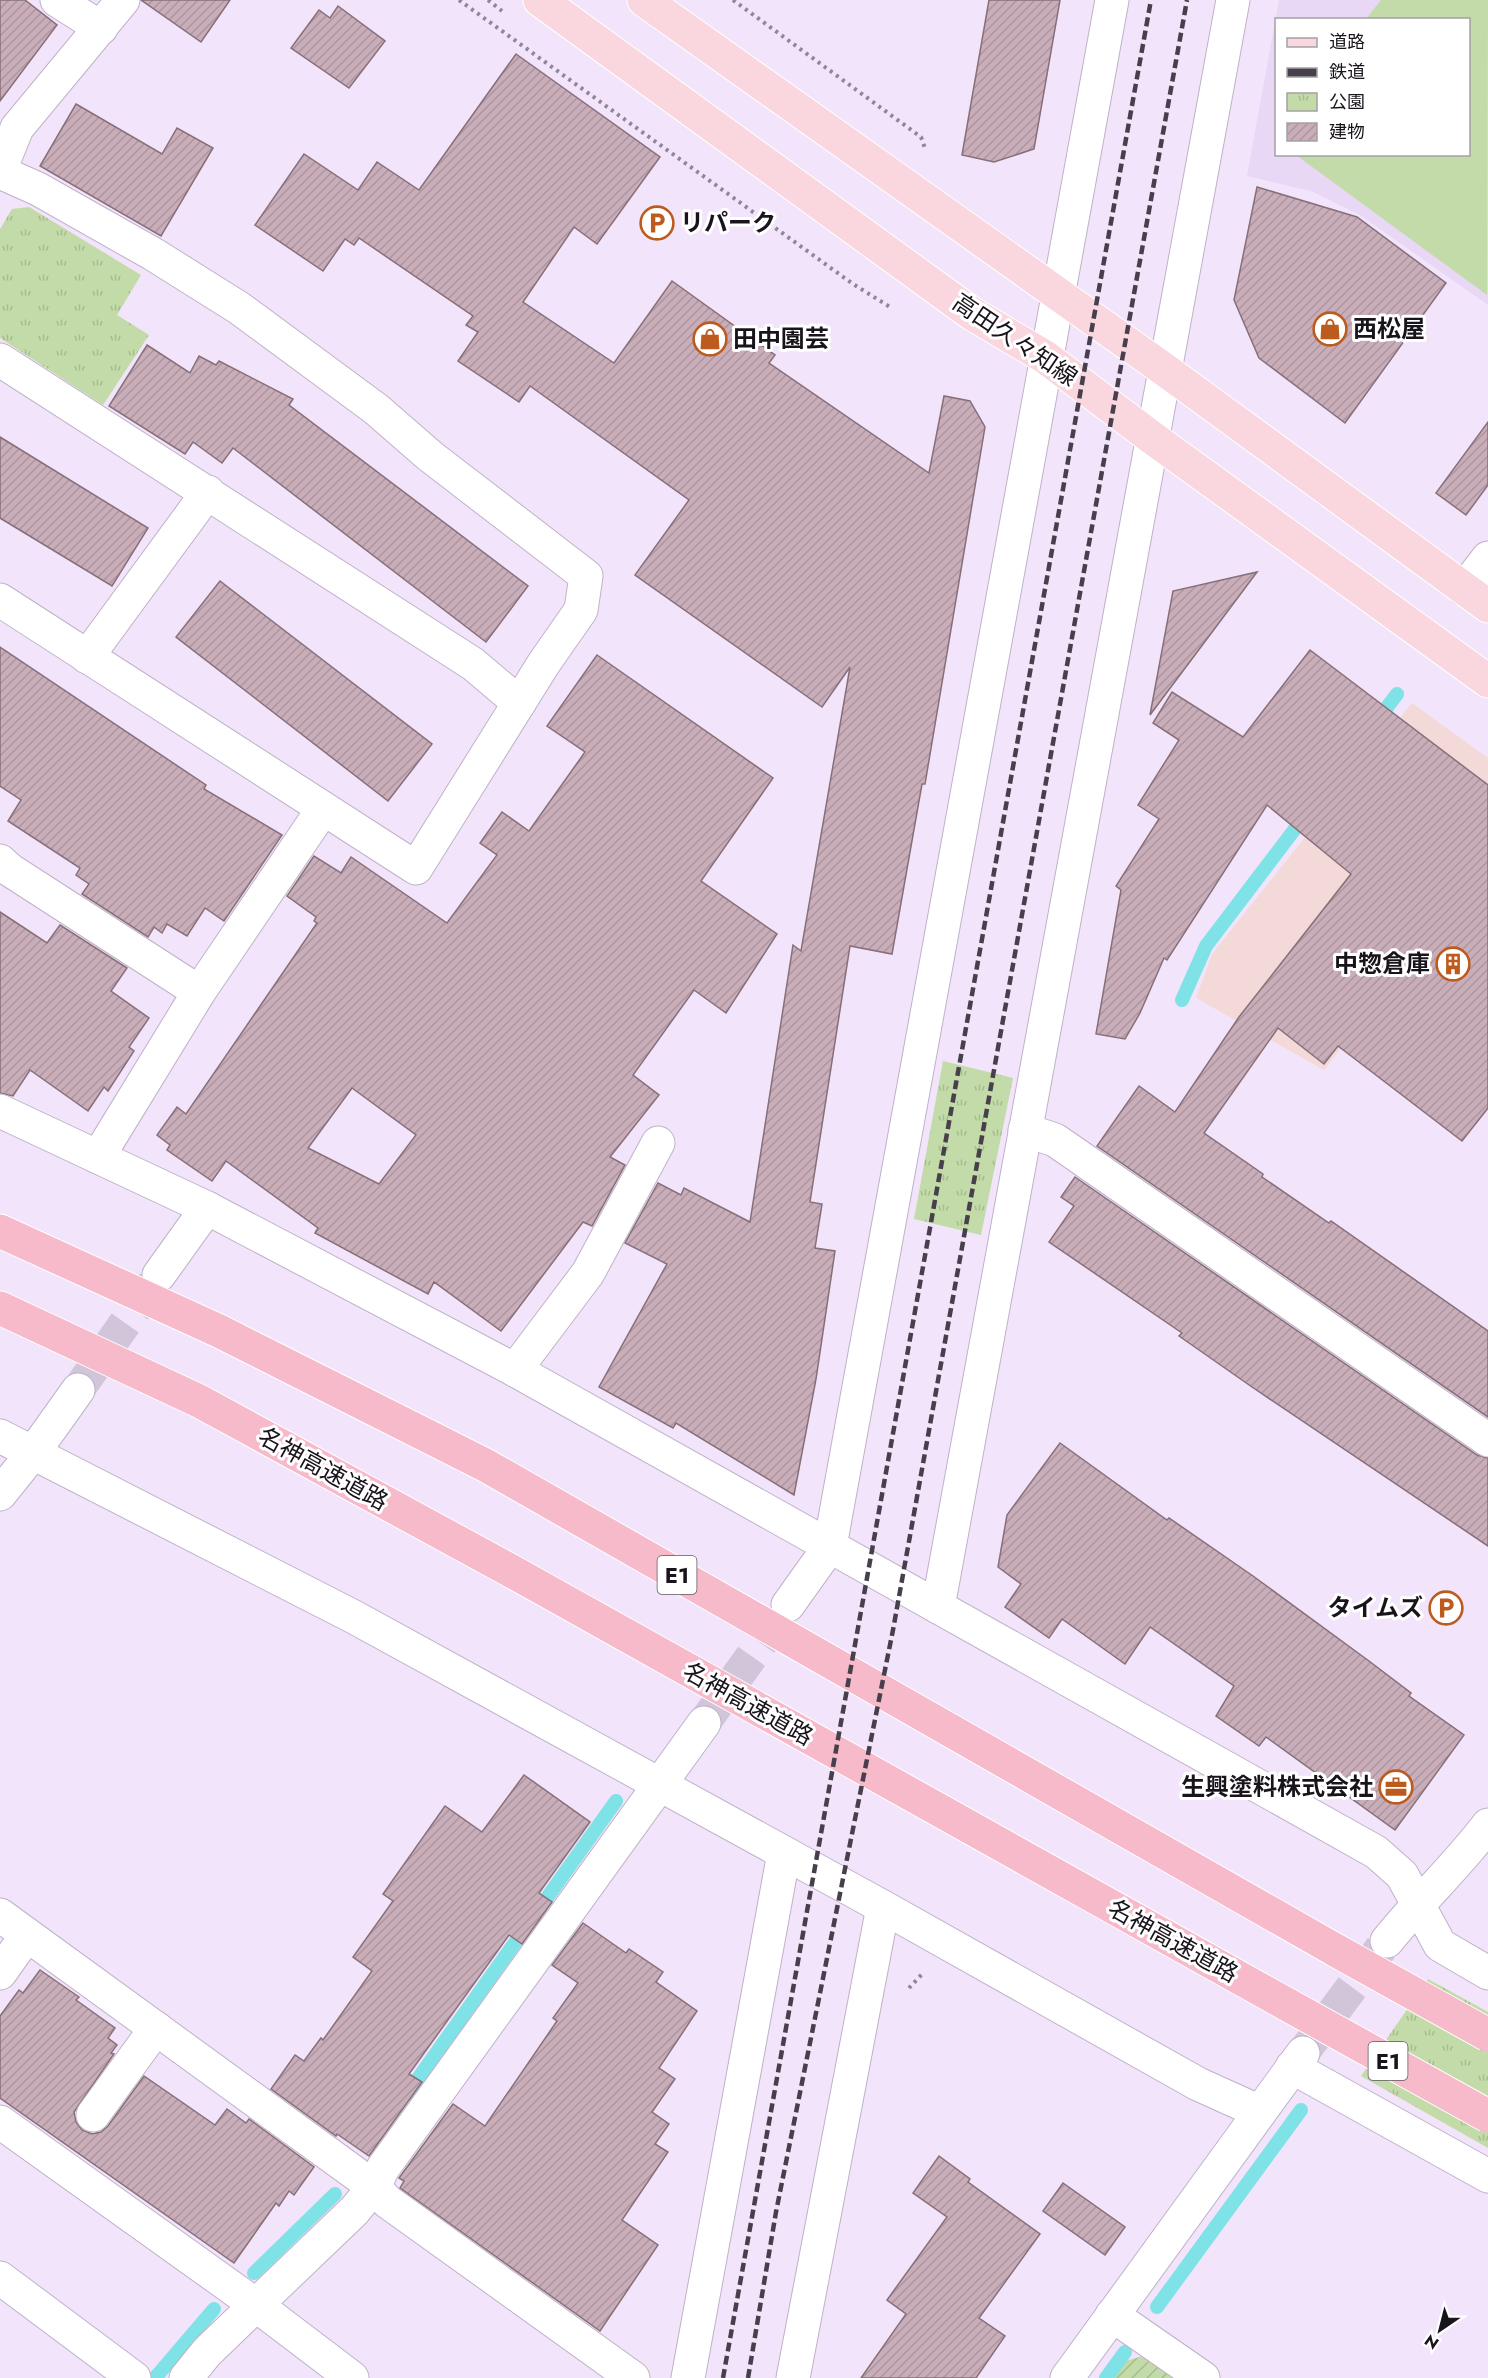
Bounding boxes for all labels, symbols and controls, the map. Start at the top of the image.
legend [1275,18,1470,156]
text: 道路 [1329,29,1365,55]
text: 鉄道 [1329,59,1365,85]
text: 公園 [1329,89,1365,115]
text: 建物 [1329,119,1365,145]
parking icon: リパーク [639,205,675,241]
place label: リパーク [680,205,776,240]
street label: 高田久々知線 [946,285,1085,394]
shop icon: 西松屋 [1312,311,1348,347]
place label: 西松屋 [1353,311,1425,346]
shop icon: 田中園芸 [692,321,728,357]
place label: 田中園芸 [733,321,829,356]
place label: 中惣倉庫 [1334,946,1430,981]
building icon: 中惣倉庫 [1435,946,1471,982]
street label: 名神高速道路 [252,1418,395,1519]
road number: E1 [658,1556,696,1594]
place label: タイムズ [1327,1590,1423,1625]
parking icon: タイムズ [1428,1590,1464,1626]
street label: 名神高速道路 [677,1653,820,1754]
place label: 生興塗料株式会社 [1181,1769,1373,1804]
office icon: 生興塗料株式会社 [1378,1769,1414,1805]
street label: 名神高速道路 [1102,1890,1245,1991]
road number: E1 [1368,2042,1408,2080]
north arrow [1410,2300,1470,2360]
text: N [1420,2329,1443,2355]

